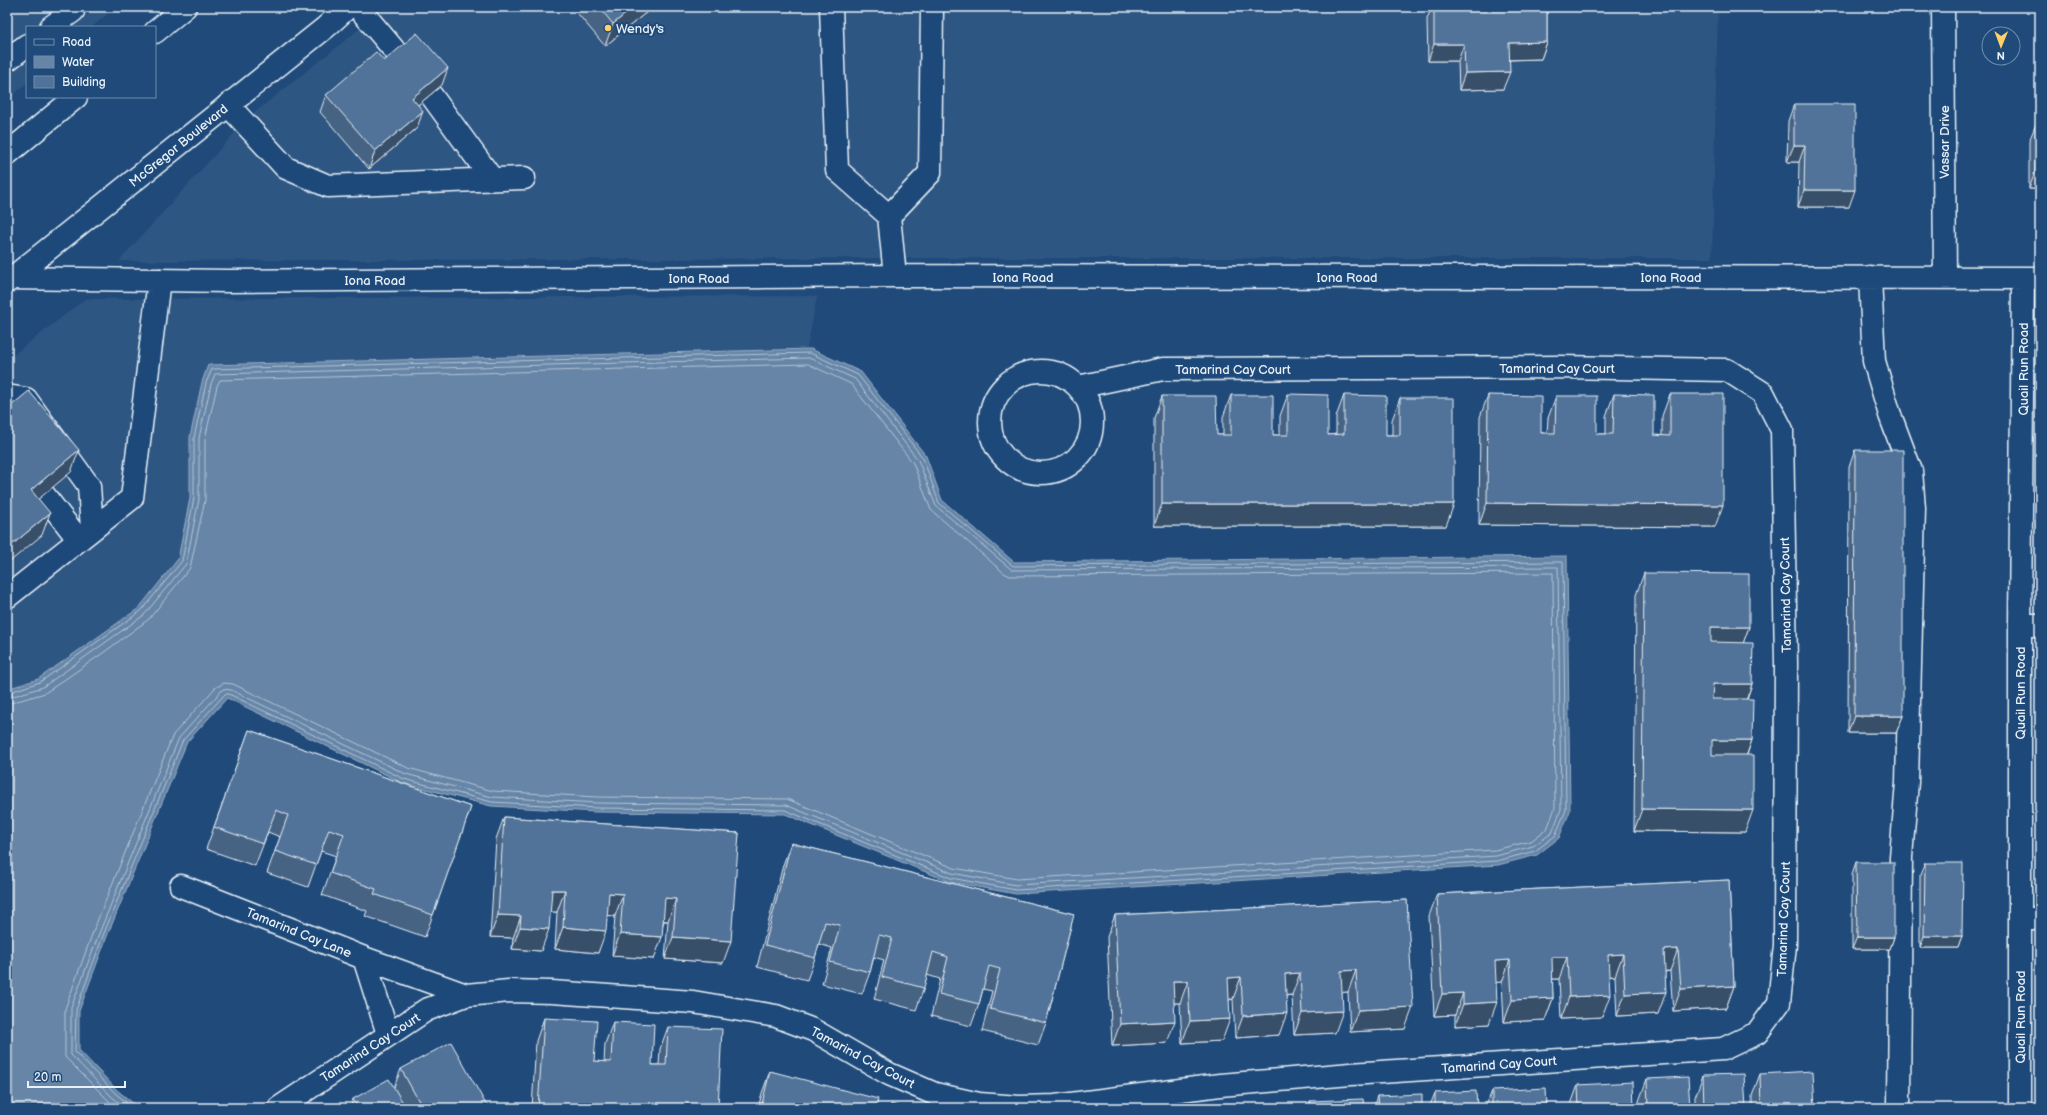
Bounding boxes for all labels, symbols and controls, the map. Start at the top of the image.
place label: Wendy's [616,21,665,37]
marker: Wendy's [603,23,613,33]
legend [26,26,156,98]
north arrow [1981,26,2021,66]
text: Road [62,35,91,50]
text: N [1997,49,2005,62]
text: Water [62,55,94,70]
text: Building [62,75,106,90]
street label: McGregor Boulevard [126,101,231,190]
street label: Vassar Drive [1937,105,1953,179]
street label: Iona Road [992,270,1054,286]
street label: Iona Road [1316,270,1378,286]
street label: Iona Road [1640,270,1702,286]
street label: Iona Road [668,271,730,287]
street label: Iona Road [344,273,406,289]
street label: Quail Run Road [2016,323,2032,415]
street label: Tamarind Cay Court [1499,361,1615,377]
street label: Tamarind Cay Court [1175,362,1291,378]
street label: Tamarind Cay Court [1777,537,1795,653]
street label: Quail Run Road [2013,647,2029,739]
street label: Tamarind Cay Court [1774,861,1794,977]
street label: Tamarind Cay Lane [243,904,354,962]
street label: Quail Run Road [2013,971,2029,1063]
street label: Tamarind Cay Court [318,1010,423,1086]
street label: Tamarind Cay Court [808,1024,917,1092]
street label: Tamarind Cay Court [1441,1053,1557,1077]
scale bar [28,1063,125,1089]
text: 20 m [34,1070,61,1085]

